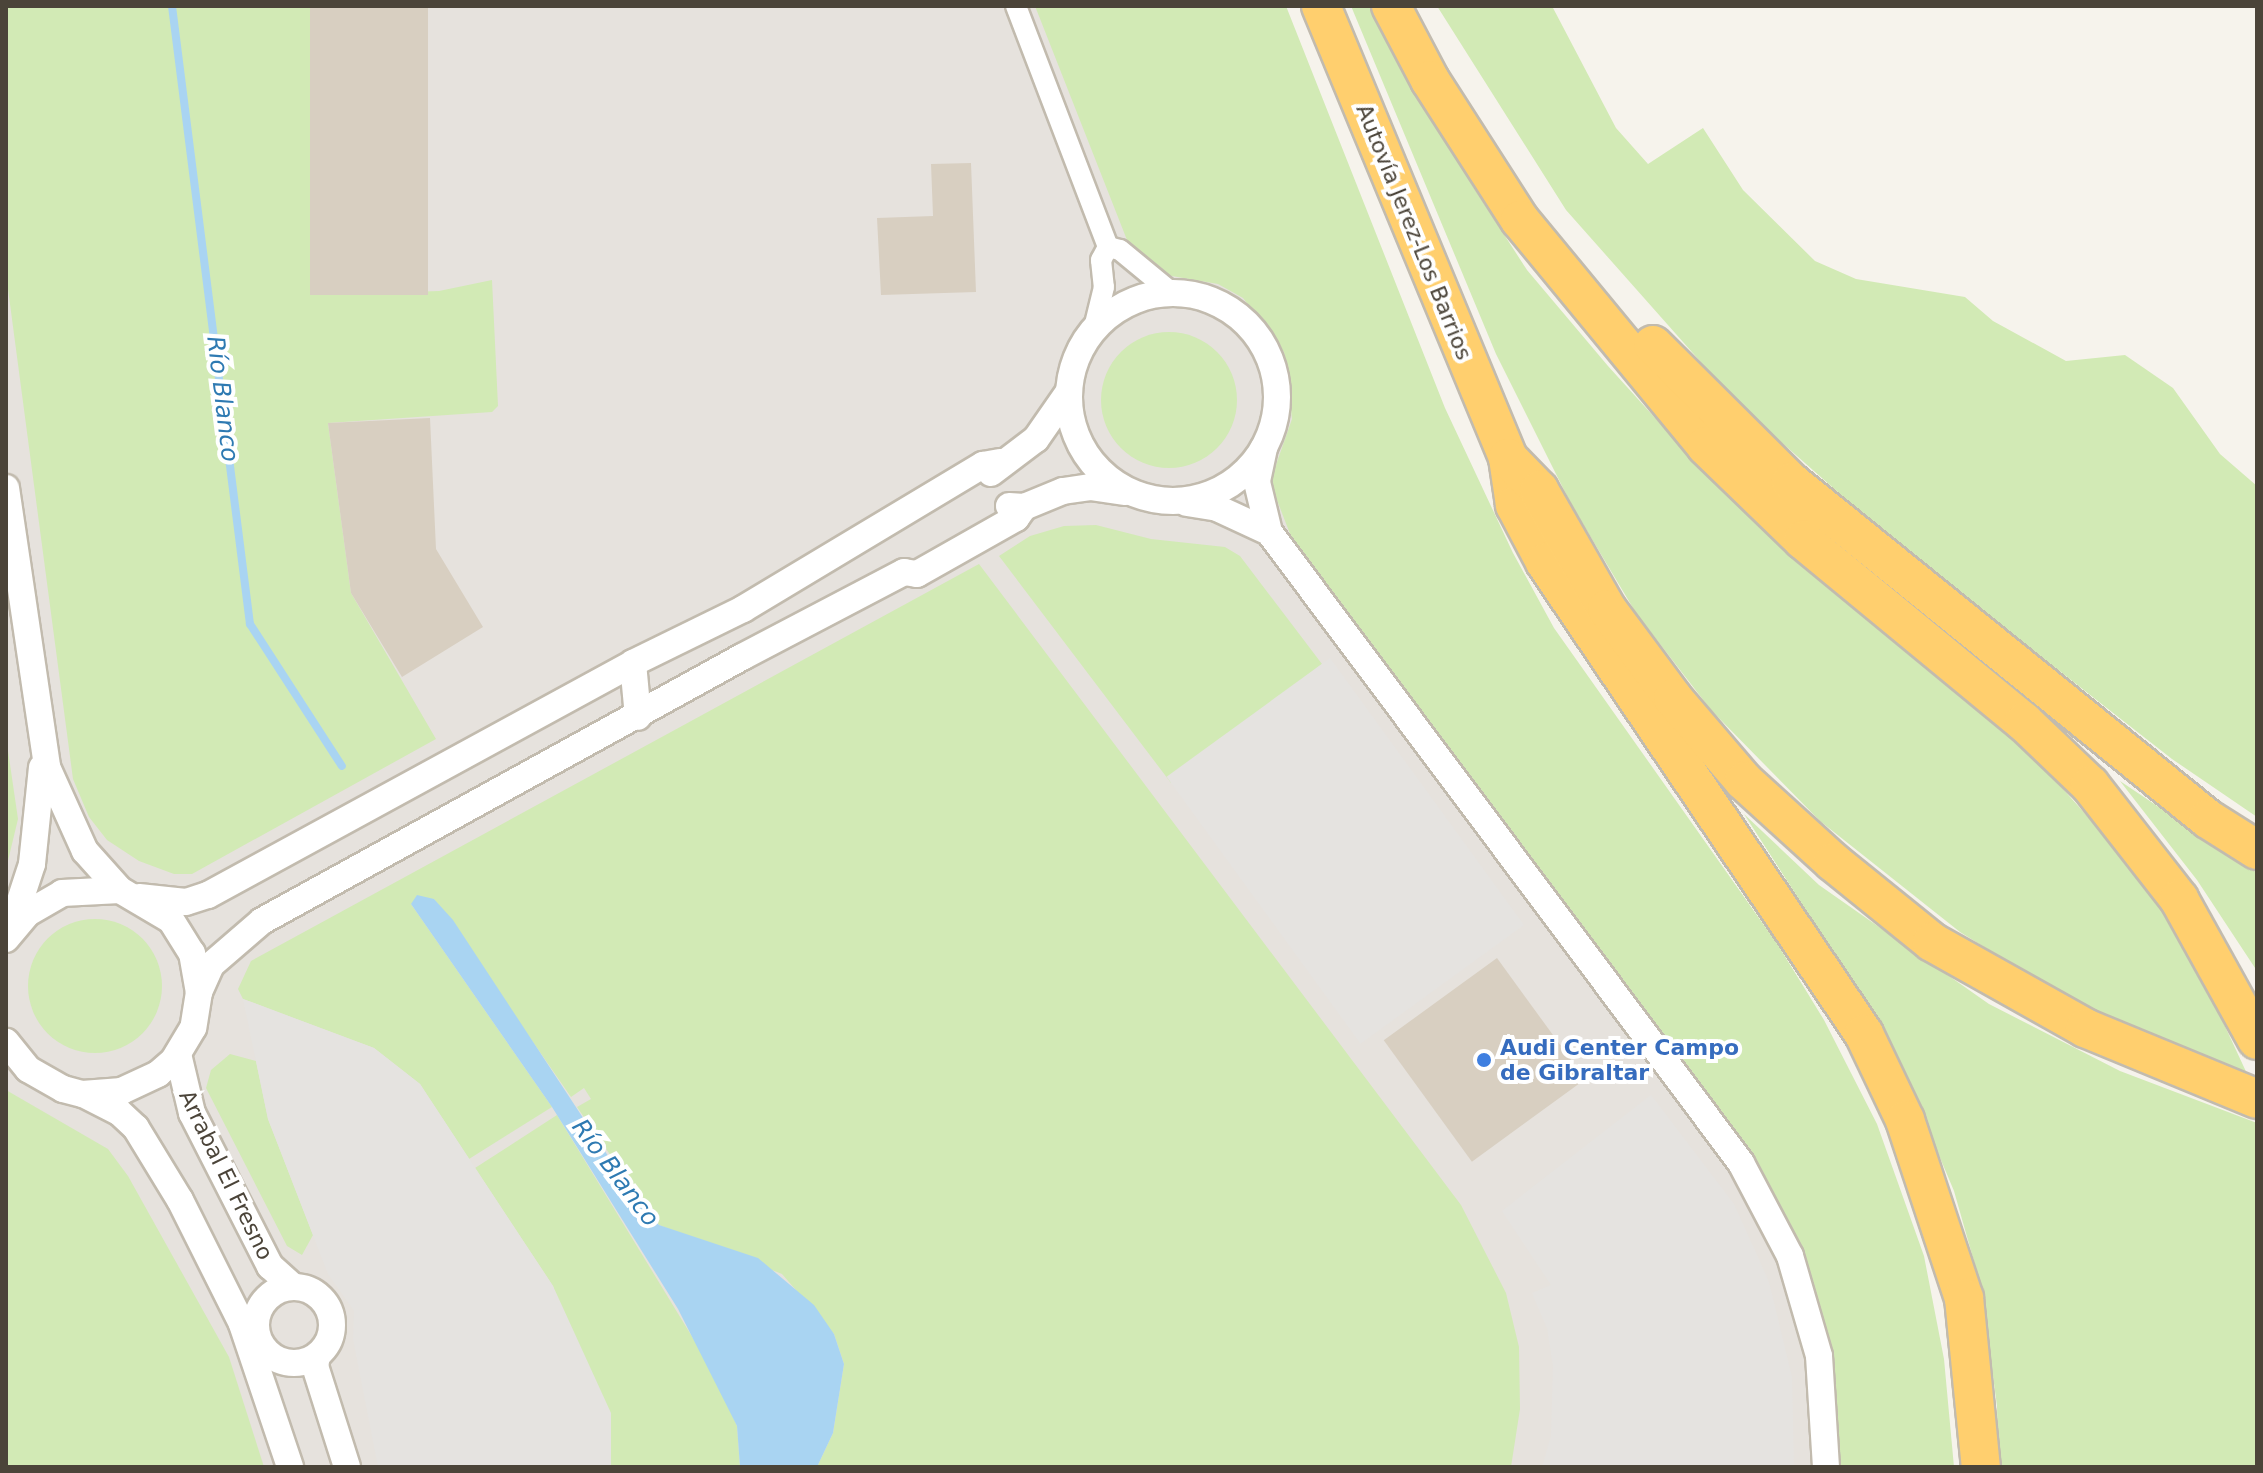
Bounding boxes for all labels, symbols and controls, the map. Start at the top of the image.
street label: Autovía Jerez-Los Barrios [1351,100,1477,364]
water label: Río Blanco [200,334,244,464]
place label: Audi Center Campo de Gibraltar [1500,1034,1739,1086]
marker: Audi Center Campo de Gibraltar [1475,1051,1493,1069]
street label: Arrabal El Fresno [173,1086,279,1264]
water label: Río Blanco [565,1114,665,1232]

